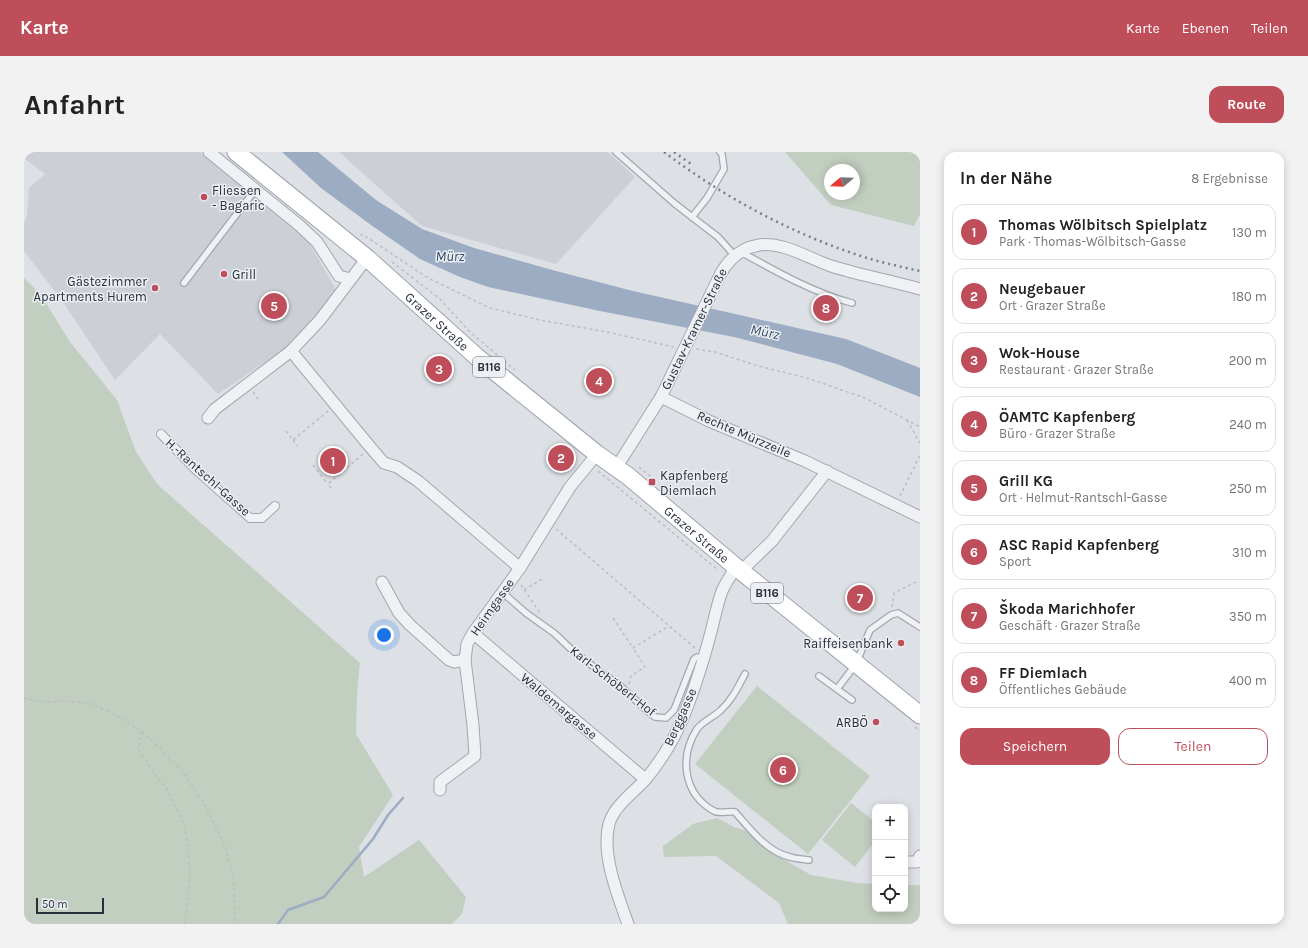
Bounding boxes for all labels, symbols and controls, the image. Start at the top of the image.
text: Karte [20,17,69,39]
text: Karte [1126,20,1160,37]
text: Ebenen [1182,20,1229,37]
text: Teilen [1251,20,1288,37]
button: Route [1209,86,1284,123]
text: Anfahrt [24,88,125,121]
north arrow [824,164,860,200]
text: In der Nähe [960,168,1052,188]
text: 8 Ergebnisse [1191,171,1268,186]
place label: Fliessen - Bagaric [212,183,265,213]
marker: Fliessen - Bagaric [199,192,209,202]
text: Thomas Wölbitsch Spielplatz [999,216,1207,234]
text: 1 [972,225,976,240]
text: 130 m [1232,225,1267,240]
text: Park · Thomas-Wölbitsch-Gasse [999,234,1186,249]
water label: Mürz [435,248,465,265]
street label: Gustav-Kramer-Straße [658,266,730,392]
place label: Grill [232,267,256,282]
marker: Grill [219,269,229,279]
place label: Gästezimmer Apartments Hurem [34,274,147,304]
text: Neugebauer [999,280,1085,298]
marker: Gästezimmer Apartments Hurem [150,283,160,293]
street label: Grazer Straße [402,289,472,354]
text: 2 [970,289,978,304]
text: 180 m [1232,289,1267,304]
pin: 5 [261,291,287,321]
pin: 8 [813,293,839,323]
text: Ort · Grazer Straße [999,298,1106,313]
water label: Mürz [749,321,781,343]
text: Wok-House [999,344,1080,362]
text: 3 [970,353,978,368]
text: 200 m [1229,353,1267,368]
pin: 3 [426,354,452,384]
road number: B116 [473,357,505,377]
text: Restaurant · Grazer Straße [999,362,1154,377]
pin: 4 [586,366,612,396]
street label: Rechte Mürzzeile [695,407,794,461]
text: ÖAMTC Kapfenberg [999,408,1135,426]
text: 4 [970,417,978,432]
text: 240 m [1229,417,1267,432]
text: Büro · Grazer Straße [999,426,1115,441]
street label: H.-Rantschl-Gasse [163,435,254,519]
pin: 2 [548,443,574,473]
pin: 1 [320,446,346,476]
place label: Kapfenberg Diemlach [660,468,728,498]
text: Grill KG [999,472,1053,490]
marker: Kapfenberg Diemlach [647,477,657,487]
text: 5 [970,481,978,496]
text: 250 m [1229,481,1267,496]
text: Ort · Helmut-Rantschl-Gasse [999,490,1167,505]
street label: Grazer Straße [661,503,733,566]
text: ASC Rapid Kapfenberg [999,536,1159,554]
text: 6 [970,545,978,560]
text: 310 m [1232,545,1267,560]
text: Sport [999,554,1031,569]
street label: Heimgasse [467,575,517,638]
road number: B116 [751,583,783,603]
pin: 7 [847,583,873,613]
text: Škoda Marichhofer [999,600,1135,618]
text: 7 [971,609,977,624]
text: 350 m [1229,609,1267,624]
text: Geschäft · Grazer Straße [999,618,1141,633]
your location [374,625,394,645]
place label: Raiffeisenbank [803,636,893,651]
marker: Raiffeisenbank [896,638,906,648]
street label: Karl-Schöberl-Hof [567,643,659,720]
text: FF Diemlach [999,664,1087,682]
street label: Waldemargasse [518,670,600,742]
text: 8 [970,673,978,688]
text: 400 m [1229,673,1267,688]
text: Öffentliches Gebäude [999,682,1127,697]
street label: Berggasse [661,686,699,748]
place label: ARBÖ [836,714,868,730]
marker: ARBÖ [871,717,881,727]
button: Speichern [960,728,1110,765]
button: Teilen [1118,728,1268,765]
pin: 6 [770,755,796,785]
map controls [872,804,908,912]
button: + [872,804,908,840]
button: − [872,840,908,876]
button: locate [872,876,908,912]
scale bar [36,896,104,915]
text: 50 m [42,898,68,911]

